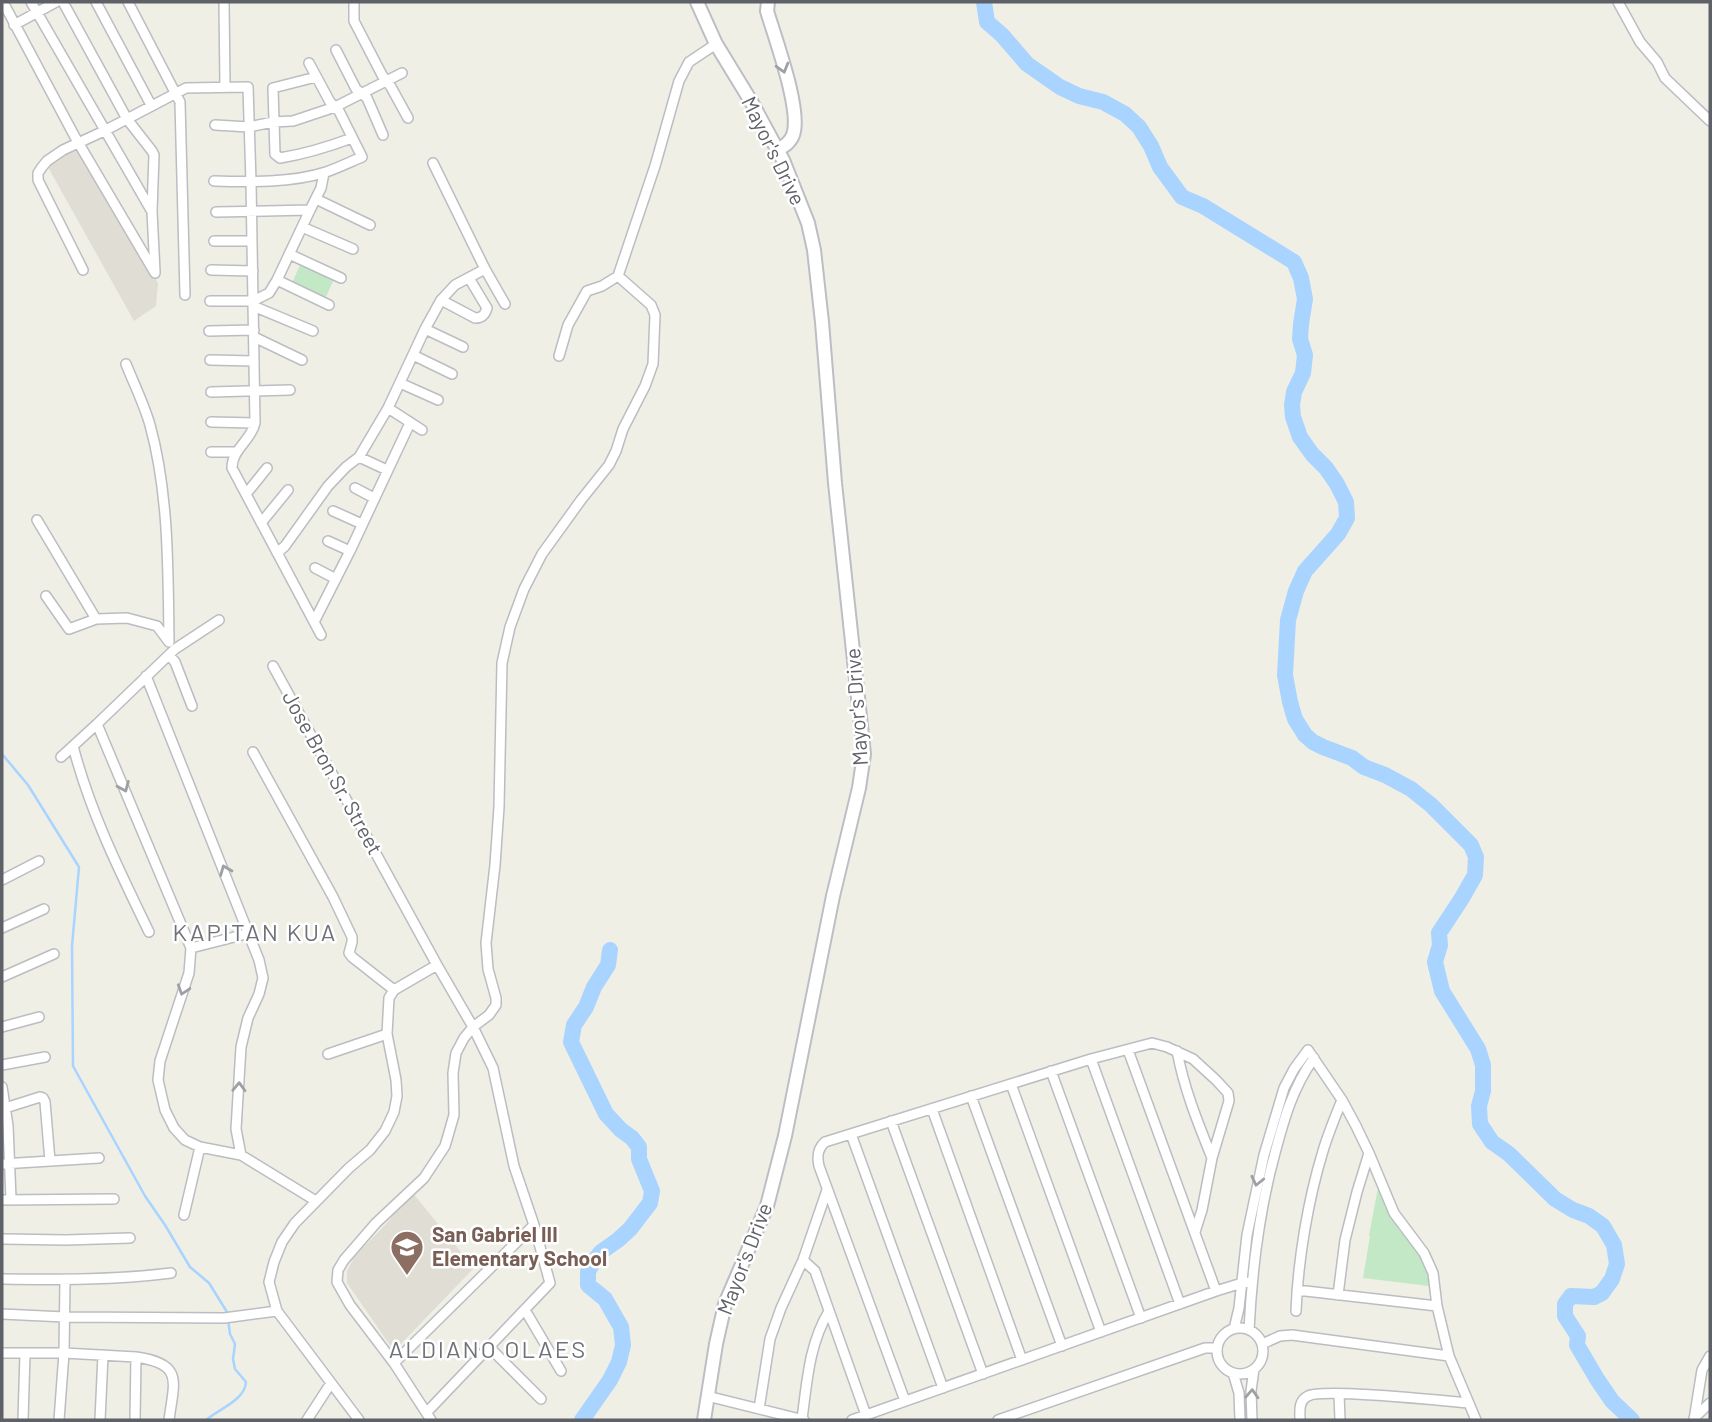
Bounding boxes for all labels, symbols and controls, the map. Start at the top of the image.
one-way arrow [775,62,790,74]
street label: Mayor's Drive [737,92,811,209]
street label: Mayor's Drive [839,647,872,767]
street label: Jose Bron Sr. Street [278,686,389,858]
one-way arrow [116,780,130,792]
one-way arrow [219,865,233,877]
district label: KAPITAN KUA [173,917,337,946]
one-way arrow [177,983,192,995]
one-way arrow [231,1082,246,1093]
one-way arrow [1251,1175,1266,1187]
street label: Mayor's Drive [711,1199,776,1318]
place label: San Gabriel III Elementary School [432,1221,607,1270]
school or university icon: San Gabriel III Elementary School [388,1228,426,1277]
district label: ALDIANO OLAES [389,1334,587,1363]
one-way arrow [1244,1389,1259,1400]

